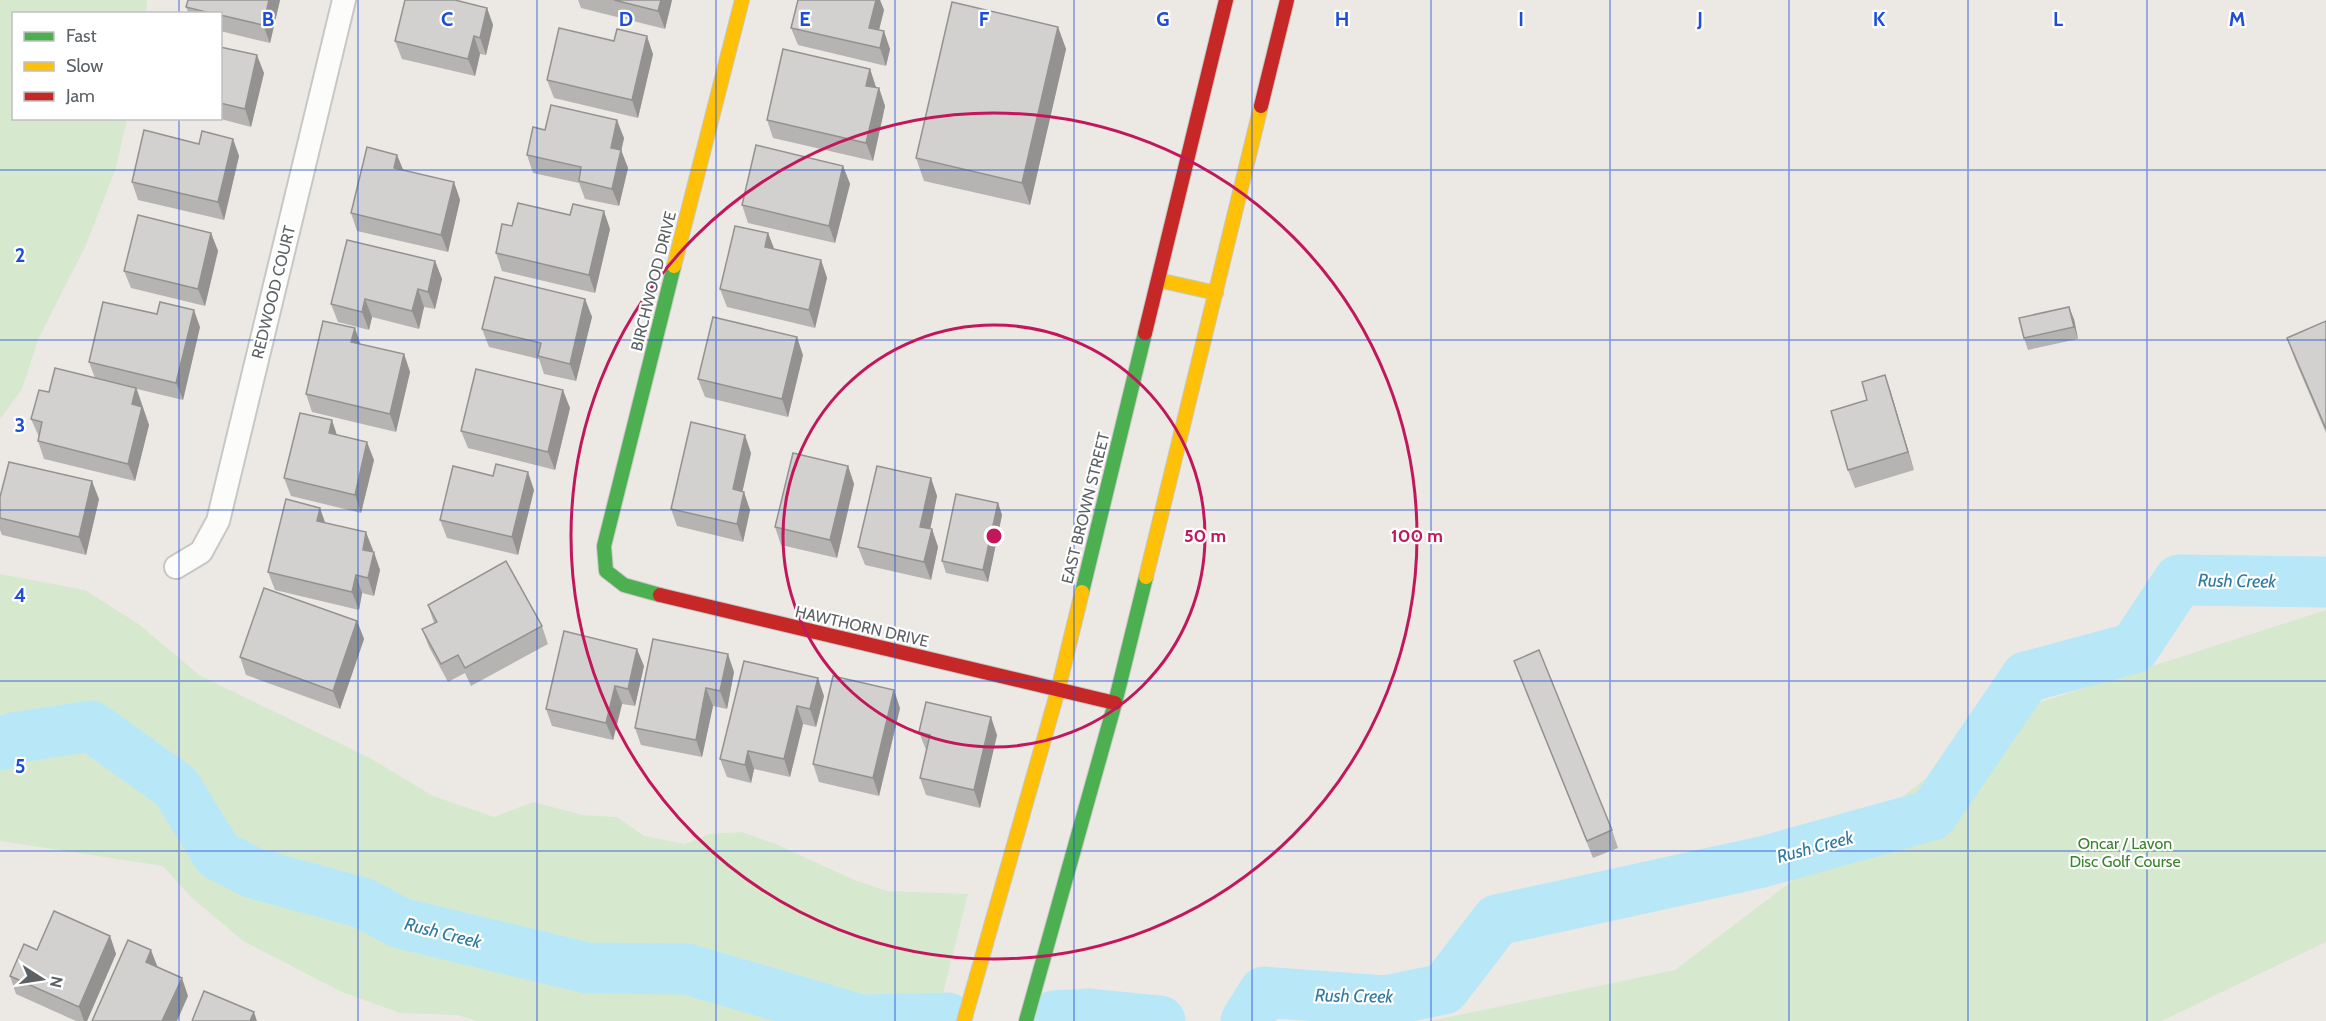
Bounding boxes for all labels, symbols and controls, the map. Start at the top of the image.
text: B [262,7,274,31]
text: C [441,7,453,31]
text: D [619,7,633,31]
text: E [799,7,811,31]
text: F [979,7,990,31]
text: G [1156,7,1170,31]
text: H [1335,7,1349,31]
text: I [1518,7,1524,31]
text: J [1696,7,1703,31]
text: K [1873,7,1886,31]
text: L [2053,7,2063,31]
text: M [2229,7,2245,31]
legend [12,12,222,120]
text: Fast [66,25,97,47]
text: Slow [66,55,103,77]
text: Jam [65,85,95,107]
street label: BIRCHWOOD DRIVE [627,209,680,353]
street label: REDWOOD COURT [248,223,299,361]
text: 2 [15,243,25,267]
text: 3 [15,413,25,437]
street label: EAST BROWN STREET [1057,430,1114,586]
text: 50 m [1184,525,1226,547]
text: 100 m [1391,525,1443,547]
centre of rings [984,526,1004,546]
water label: Rush Creek [2198,569,2278,593]
text: 4 [14,583,26,607]
street label: HAWTHORN DRIVE [793,602,931,651]
text: 5 [15,754,25,778]
water label: Rush Creek [1774,826,1857,868]
park label: Oncar / Lavon Disc Golf Course [2069,834,2181,871]
water label: Rush Creek [402,913,485,953]
north arrow [12,949,72,1009]
text: N [46,975,67,990]
water label: Rush Creek [1315,984,1395,1008]

